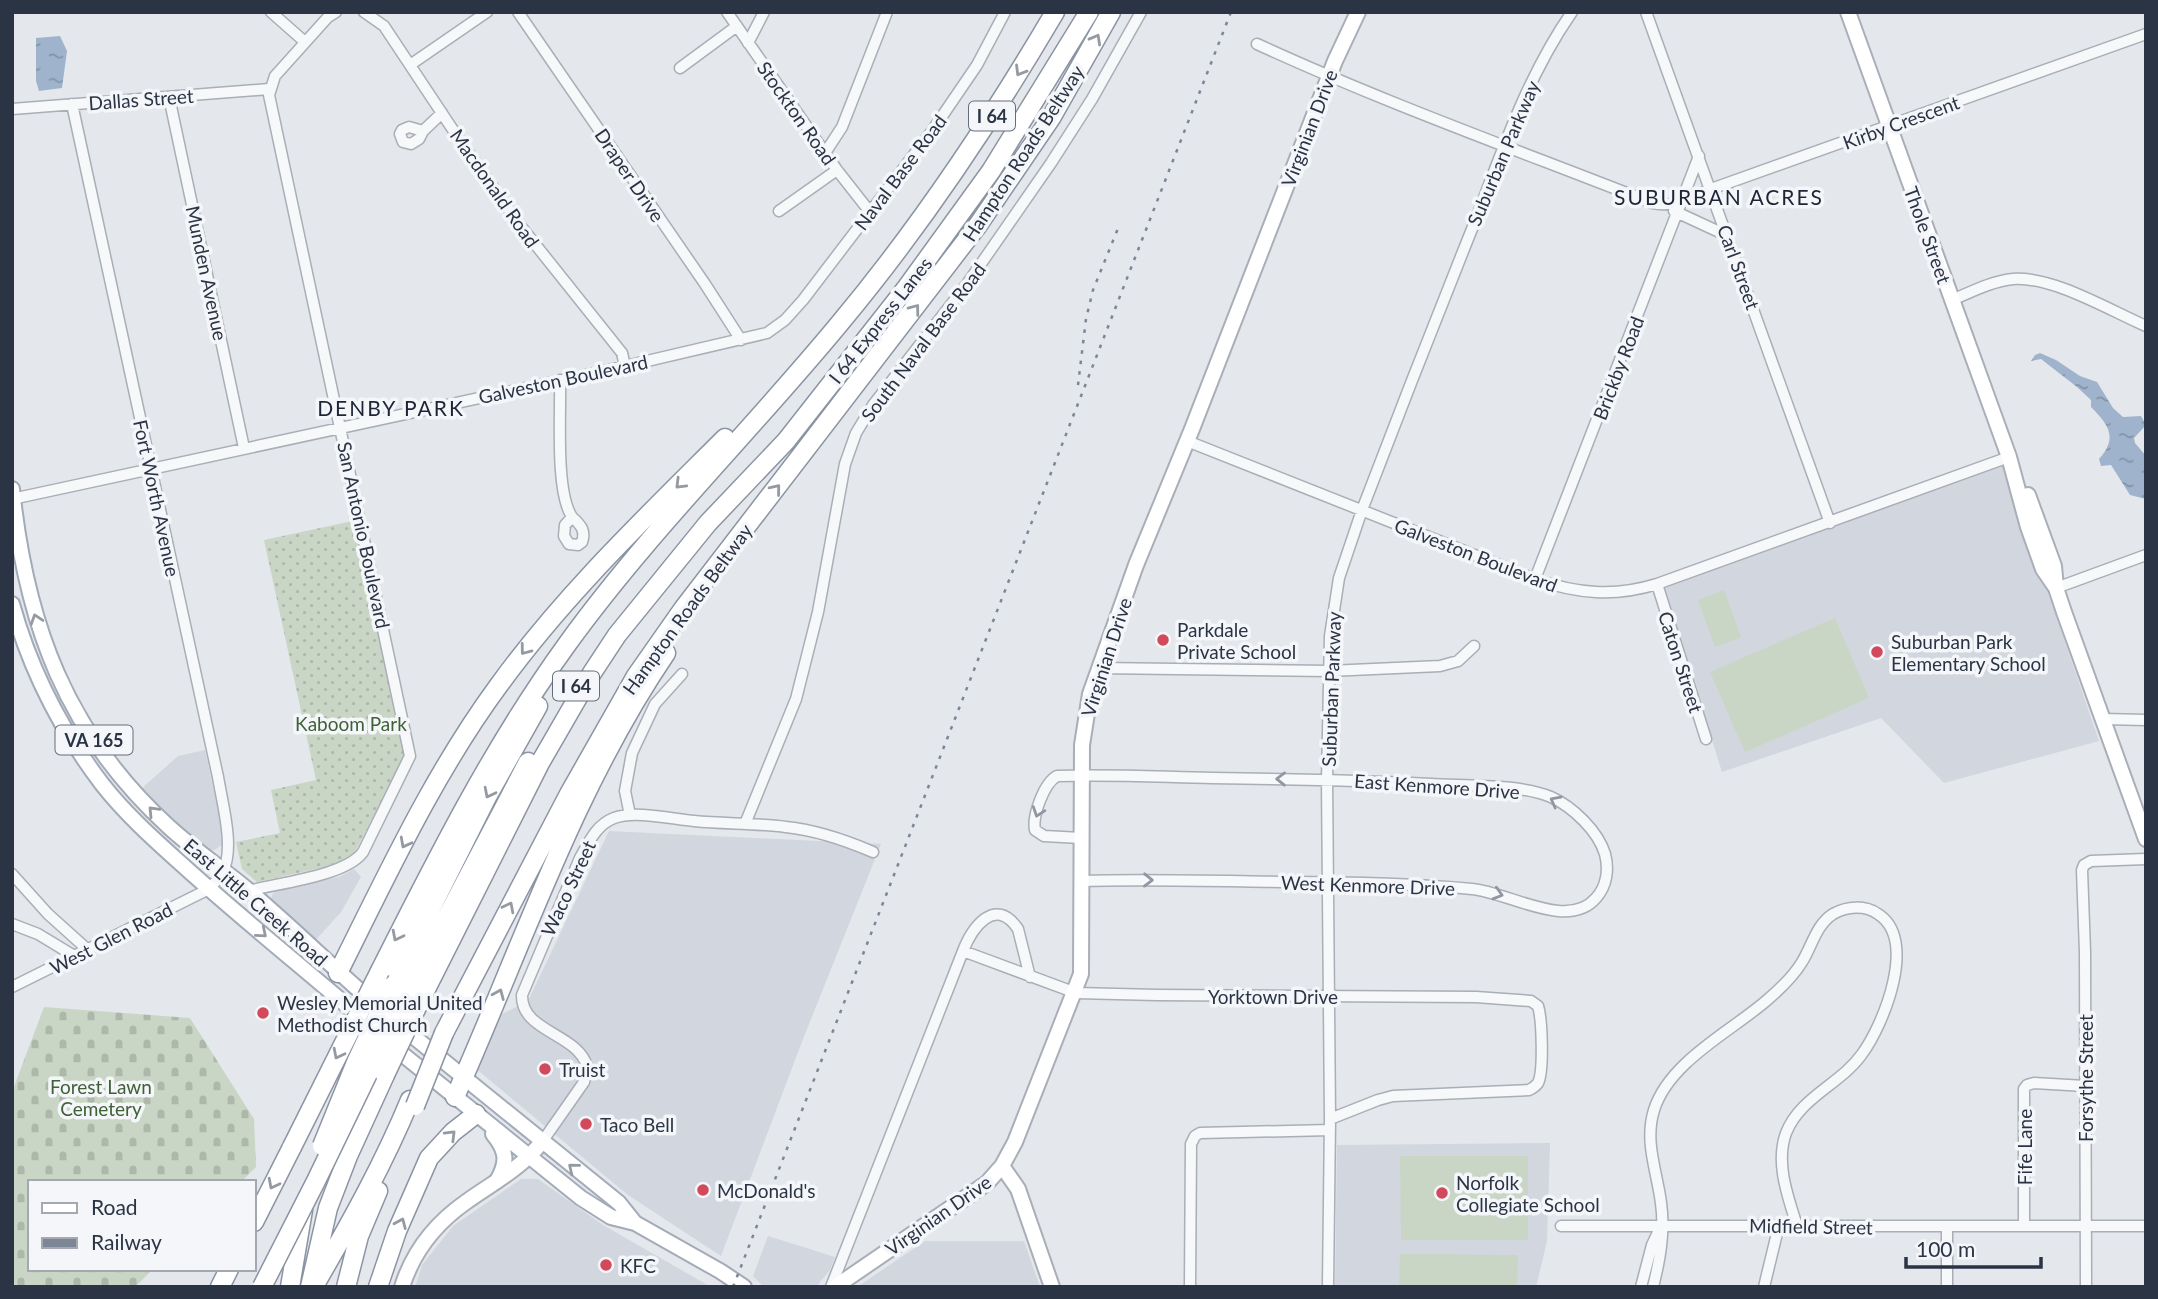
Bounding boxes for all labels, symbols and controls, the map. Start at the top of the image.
one-way arrow [1088,34,1102,46]
street label: Stockton Road [753,57,841,169]
street label: Hampton Roads Beltway [957,60,1089,245]
one-way arrow [1016,63,1029,76]
street label: Virginian Drive [1276,66,1342,190]
street label: Suburban Parkway [1462,77,1544,229]
street label: Dallas Street [88,84,194,114]
street label: Kirby Crescent [1840,90,1963,154]
road number: I 64 [969,102,1015,131]
street label: Naval Base Road [849,110,951,234]
street label: Macdonald Road [446,124,544,252]
street label: Draper Drive [590,124,670,226]
street label: Thole Street [1900,183,1956,287]
district label: SUBURBAN ACRES [1614,184,1824,209]
street label: Munden Avenue [182,204,232,342]
street label: Carl Street [1713,222,1765,313]
street label: I 64 Express Lanes [823,252,937,388]
street label: South Naval Base Road [856,258,990,426]
one-way arrow [907,304,920,317]
street label: Brickby Road [1588,313,1648,423]
street label: Galveston Boulevard [476,350,650,408]
district label: DENBY PARK [317,395,465,420]
street label: Fort Worth Avenue [129,417,185,579]
street label: San Antonio Boulevard [333,440,395,630]
one-way arrow [675,475,688,488]
one-way arrow [767,484,780,496]
street label: Galveston Boulevard [1391,513,1561,597]
street label: Hampton Roads Beltway [617,519,757,699]
street label: Virginian Drive [1076,595,1136,719]
street label: Caton Street [1654,608,1708,716]
street label: Suburban Parkway [1317,611,1345,767]
one-way arrow [30,613,44,625]
place label: Parkdale Private School [1177,618,1296,663]
place label: Suburban Park Elementary School [1891,630,2046,675]
marker: Parkdale Private School [1155,632,1171,648]
one-way arrow [520,643,533,655]
marker: Suburban Park Elementary School [1869,644,1885,660]
road number: I 64 [553,672,599,700]
park label: Kaboom Park [295,712,407,735]
road number: VA 165 [56,726,132,754]
street label: East Kenmore Drive [1353,769,1521,803]
one-way arrow [1276,771,1286,787]
one-way arrow [484,786,497,798]
one-way arrow [1550,796,1563,809]
one-way arrow [1032,805,1046,817]
one-way arrow [148,806,161,819]
street label: East Little Creek Road [179,833,333,971]
one-way arrow [399,836,413,848]
street label: Waco Street [536,836,600,939]
street label: West Kenmore Drive [1281,870,1455,900]
one-way arrow [1144,872,1154,888]
one-way arrow [1491,886,1503,900]
street label: West Glen Road [46,897,176,979]
one-way arrow [501,902,514,914]
one-way arrow [253,925,266,937]
one-way arrow [392,929,406,941]
street label: Yorktown Drive [1208,985,1338,1008]
one-way arrow [491,988,505,1001]
place label: Wesley Memorial United Methodist Church [277,991,483,1036]
marker: Wesley Memorial United Methodist Church [255,1005,271,1021]
street label: Forsythe Street [2074,1014,2097,1142]
one-way arrow [332,1047,346,1059]
place label: Truist [559,1058,605,1081]
marker: Truist [537,1061,553,1077]
park label: Forest Lawn Cemetery [50,1075,152,1120]
street label: Fife Lane [2013,1109,2036,1185]
place label: Taco Bell [600,1113,674,1136]
marker: Taco Bell [578,1116,594,1132]
one-way arrow [443,1130,456,1143]
one-way arrow [568,1163,580,1176]
street label: Virginian Drive [881,1170,995,1260]
place label: Norfolk Collegiate School [1456,1171,1600,1216]
one-way arrow [267,1177,281,1189]
place label: McDonald's [717,1179,816,1202]
legend [28,1180,256,1271]
marker: McDonald's [695,1182,711,1198]
marker: Norfolk Collegiate School [1434,1185,1450,1201]
text: Road [91,1194,138,1219]
street label: Midfield Street [1749,1213,1873,1239]
one-way arrow [393,1217,407,1230]
scale bar [1906,1226,2041,1270]
text: Railway [91,1229,162,1254]
text: 100 m [1916,1236,1975,1261]
place label: KFC [620,1254,656,1277]
marker: KFC [598,1257,614,1273]

